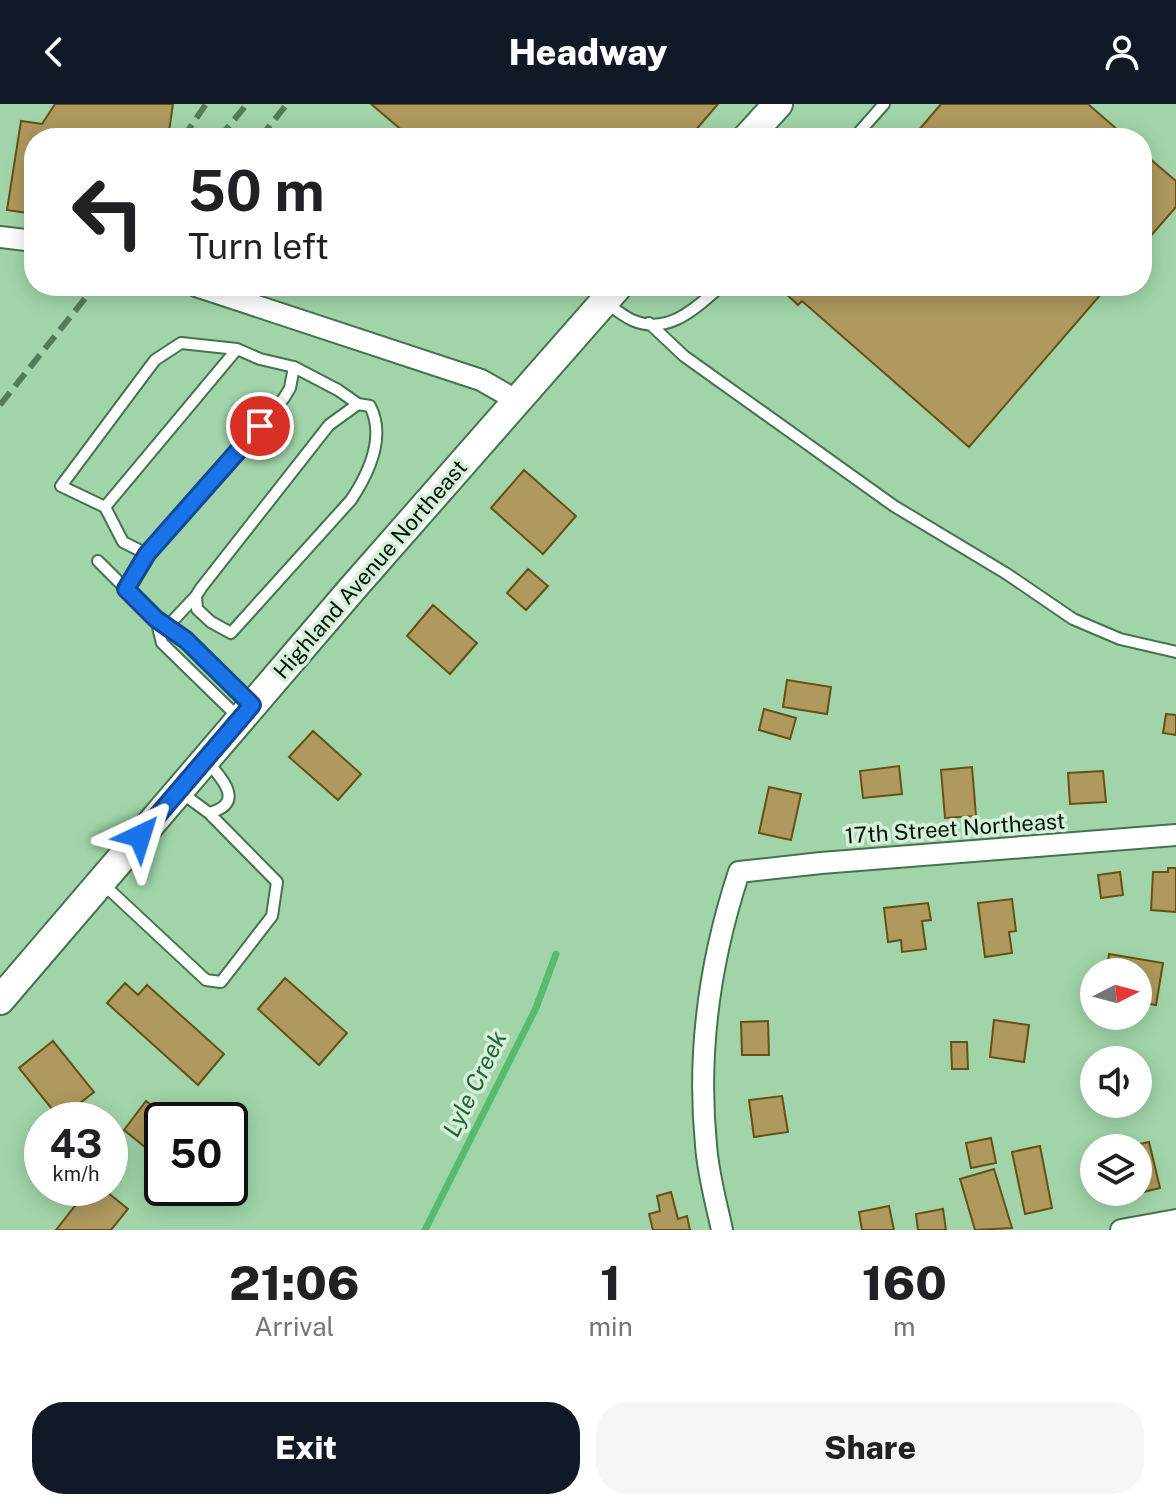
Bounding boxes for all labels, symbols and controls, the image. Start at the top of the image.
icon: back [32,30,76,74]
icon: person [1100,30,1144,74]
text: Headway [508,31,668,73]
text: 50 m [188,158,325,224]
icon: left [56,160,160,264]
text: Turn left [188,225,329,267]
pin [226,392,294,460]
icon: arrive [238,404,282,448]
street label: Highland Avenue Northeast [268,454,472,684]
position arrow [98,794,182,878]
street label: 17th Street Northeast [844,807,1066,849]
north arrow [1080,958,1152,1030]
map controls [1080,958,1152,1206]
water label: Lyle Creek [437,1026,512,1141]
button: sound [1080,1046,1152,1118]
speed limit sign: 50 [144,1102,248,1206]
text: 43 [50,1120,102,1167]
button: layers [1080,1134,1152,1206]
text: km/h [52,1162,100,1186]
text: 21:06 [229,1254,359,1311]
text: 1 [600,1254,621,1311]
text: 160 [862,1254,947,1311]
text: Arrival [254,1311,334,1342]
text: min [589,1311,633,1342]
text: m [893,1311,916,1342]
button: Exit [32,1402,580,1494]
button: Share [596,1402,1144,1494]

